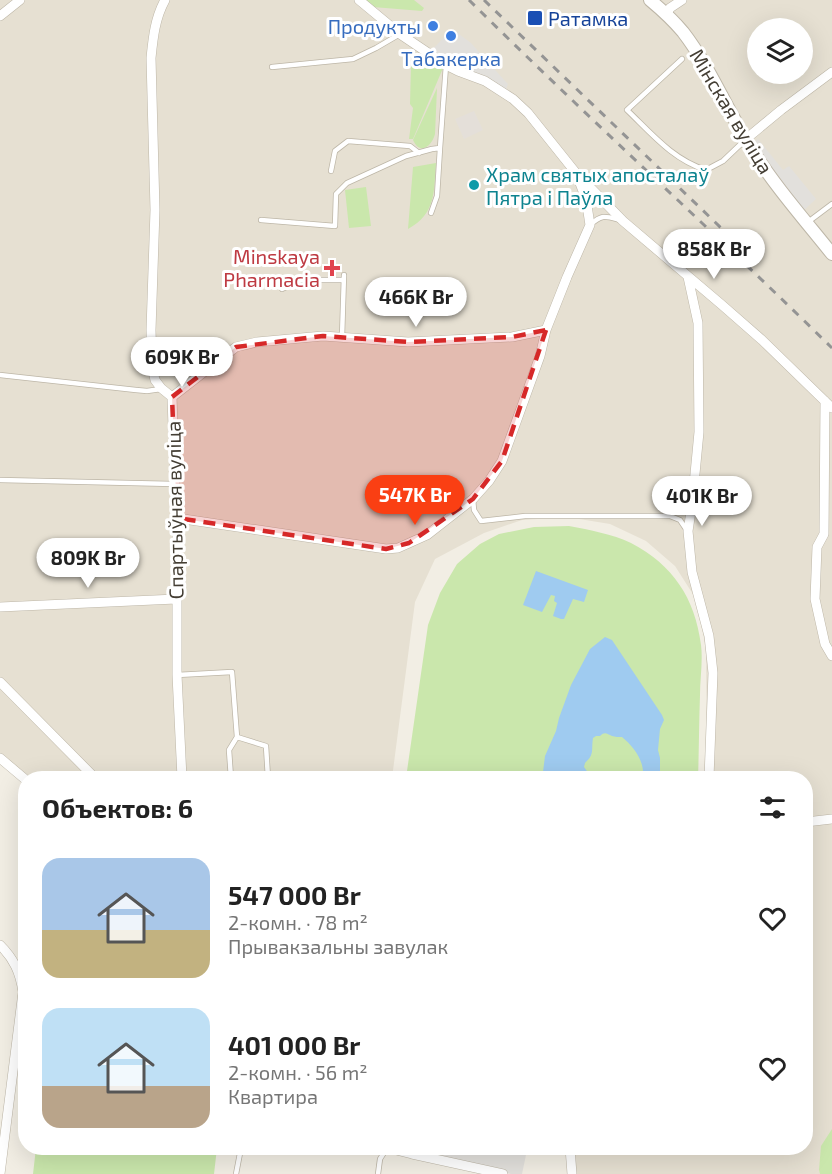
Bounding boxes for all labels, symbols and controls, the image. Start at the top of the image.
place label: Ратамка [548,6,628,30]
marker: Ратамка [526,9,544,27]
place label: Продукты [328,14,421,39]
map controls [747,18,813,84]
button: layers [747,18,813,84]
marker: Продукты [426,19,440,33]
marker: Табакерка [444,29,458,43]
street label: Мінская вуліца [684,44,779,178]
place label: Табакерка [401,46,501,70]
place label: Храм святых апосталаў Пятра і Паўла [486,162,709,210]
marker: Храм святых апосталаў Пятра і Паўла [467,178,481,192]
pin: 858K Br [659,229,769,280]
text: 858K Br [677,236,751,260]
place label: Minskaya Pharmacia [223,244,320,291]
marker: Minskaya Pharmacia [325,261,339,275]
pin: 466K Br [361,277,471,328]
text: 466K Br [379,284,453,308]
pin: 609K Br [127,337,237,388]
text: 609K Br [145,344,219,368]
street label: Спартыўная вуліца [160,421,189,599]
pin: 547K Br [360,475,470,526]
pin: 401K Br [647,476,757,527]
text: 547K Br [379,482,451,506]
text: 401K Br [666,483,738,507]
pin: 809K Br [33,538,143,589]
text: 809K Br [50,545,126,569]
icon: filters [756,791,789,824]
text: Объектов: 6 [42,792,193,823]
text: 547 000 Br [228,879,361,910]
icon: home [90,882,162,954]
icon: heart [756,902,789,935]
text: 2-комн. · 78 m² [228,910,368,934]
text: Прывакзальны завулак [228,934,448,958]
text: 401 000 Br [228,1029,360,1060]
icon: home [90,1032,162,1104]
icon: heart [756,1052,789,1085]
text: 2-комн. · 56 m² [228,1060,368,1084]
text: Квартира [228,1084,318,1108]

